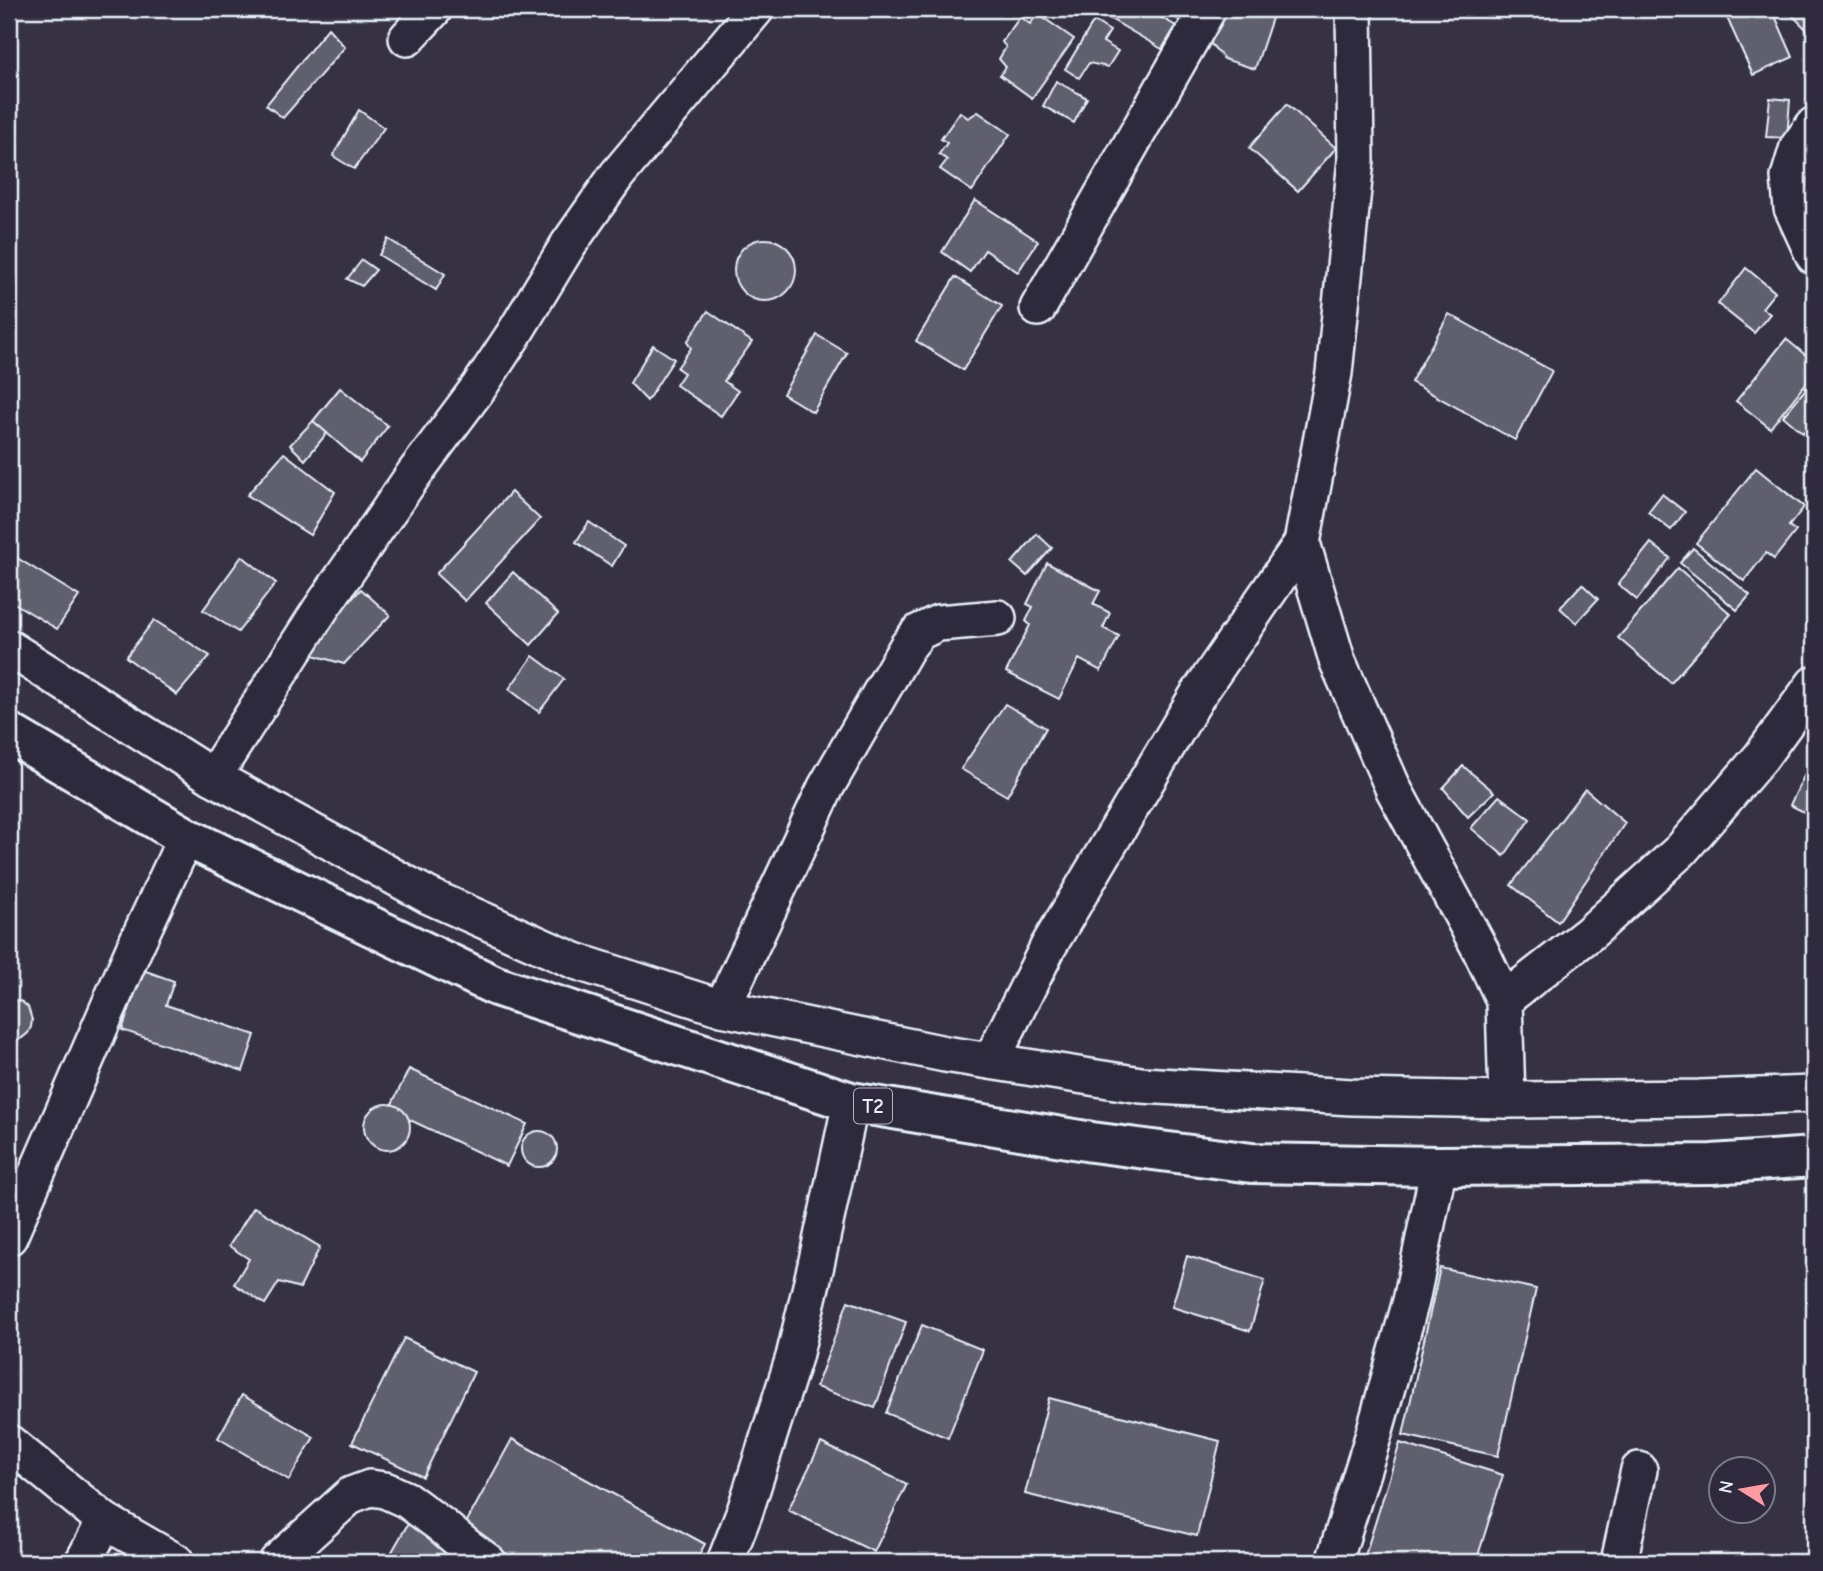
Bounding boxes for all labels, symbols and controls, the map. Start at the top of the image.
road number: T2 [854,1088,892,1124]
north arrow [1708,1456,1778,1526]
text: N [1714,1479,1738,1495]

